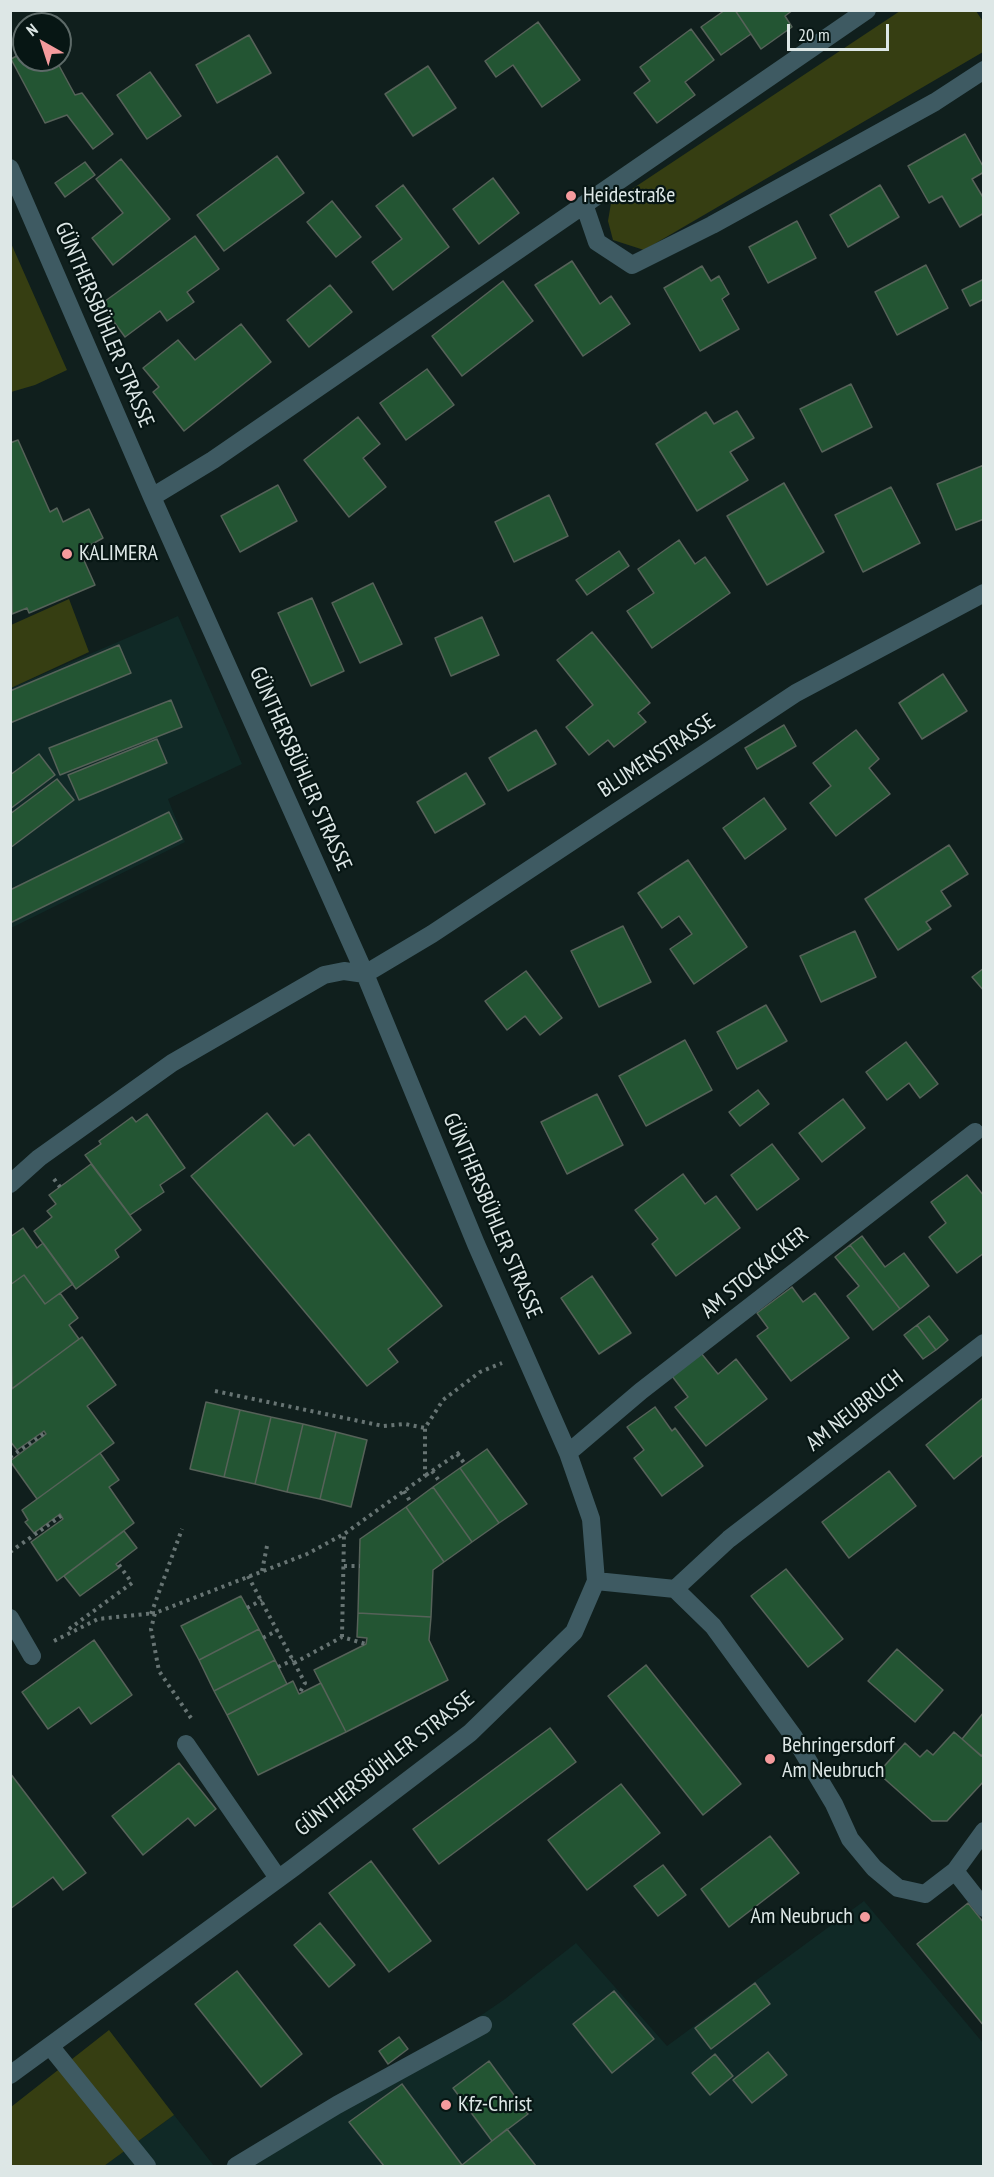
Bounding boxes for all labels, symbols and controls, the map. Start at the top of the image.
north arrow [12,12,72,72]
scale bar [790,12,892,50]
text: N [22,19,42,40]
text: 20 m [798,23,830,46]
place label: Heidestraße [583,183,675,209]
marker: Heidestraße [564,189,578,203]
street label: GÜNTHERSBÜHLER STRASSE [49,218,159,432]
place label: KALIMERA [79,541,158,567]
marker: KALIMERA [60,547,74,561]
street label: GÜNTHERSBÜHLER STRASSE [243,663,357,875]
street label: BLUMENSTRASSE [594,708,720,804]
street label: GÜNTHERSBÜHLER STRASSE [437,1109,547,1323]
street label: AM STOCKACKER [696,1222,814,1324]
street label: AM NEUBRUCH [801,1365,909,1457]
street label: GÜNTHERSBÜHLER STRASSE [290,1686,480,1842]
place label: Behringersdorf Am Neubruch [782,1733,894,1784]
marker: Behringersdorf Am Neubruch [763,1752,777,1766]
place label: Am Neubruch [751,1904,853,1930]
marker: Am Neubruch [858,1910,872,1924]
place label: Kfz-Christ [458,2092,532,2118]
marker: Kfz-Christ [439,2098,453,2112]

